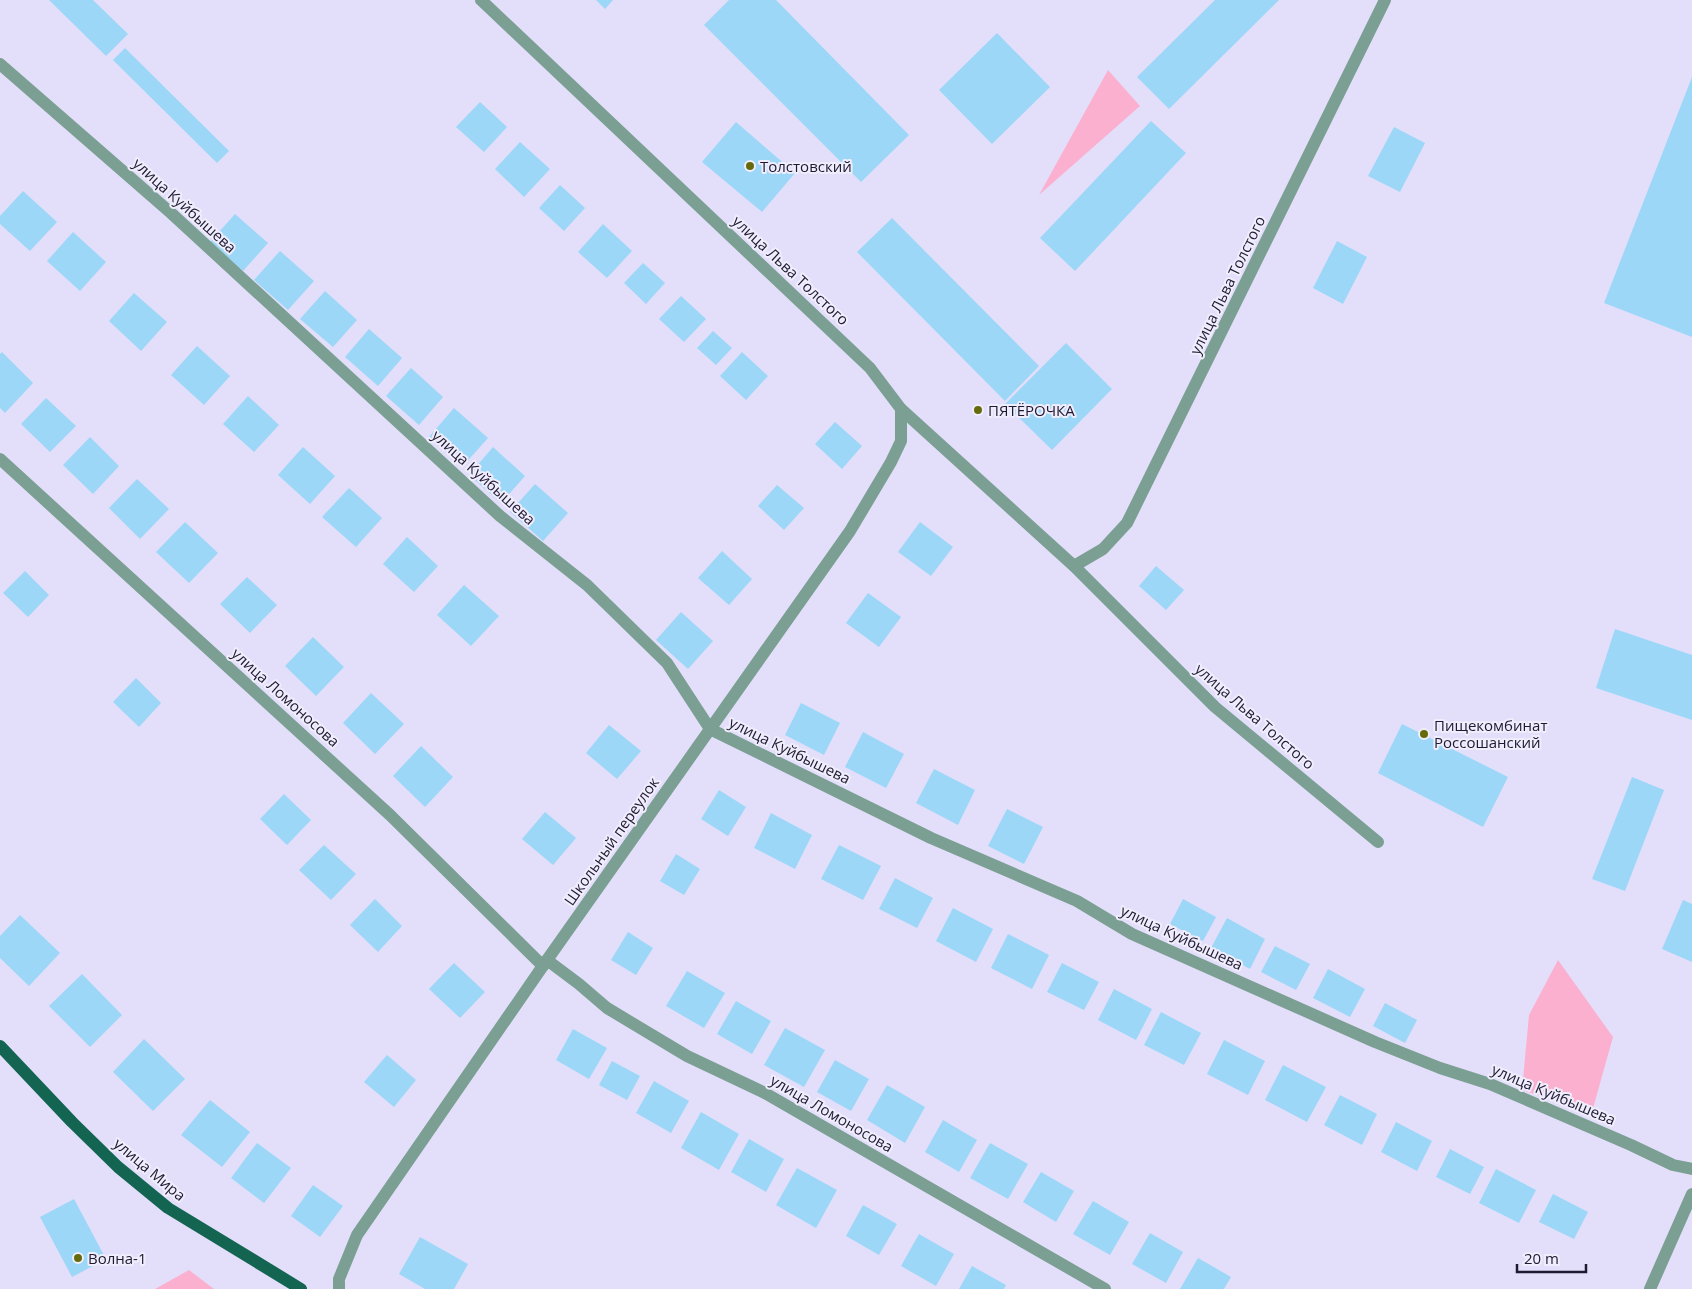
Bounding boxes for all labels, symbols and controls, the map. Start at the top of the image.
street label: улица Куйбышева [129,153,241,257]
place label: Толстовский [760,156,852,176]
marker: Толстовский [744,160,756,172]
street label: улица Льва Толстого [729,211,853,329]
street label: улица Льва Толстого [1185,212,1269,358]
place label: ПЯТЁРОЧКА [988,400,1075,420]
marker: ПЯТЁРОЧКА [972,404,984,416]
street label: улица Куйбышева [428,425,540,529]
street label: улица Ломоносова [228,643,344,751]
street label: улица Льва Толстого [1191,659,1319,773]
street label: улица Куйбышева [726,712,854,788]
place label: Пищекомбинат Россошанский [1434,715,1547,752]
marker: Пищекомбинат Россошанский [1418,728,1430,740]
street label: Школьный переулок [559,773,663,909]
street label: улица Куйбышева [1118,900,1246,974]
street label: улица Куйбышева [1489,1059,1619,1129]
street label: улица Ломоносова [767,1070,897,1156]
street label: улица Мира [110,1133,190,1205]
scale bar [1517,1242,1586,1274]
place label: Волна-1 [88,1248,147,1268]
text: 20 m [1524,1248,1559,1268]
marker: Волна-1 [72,1252,84,1264]

